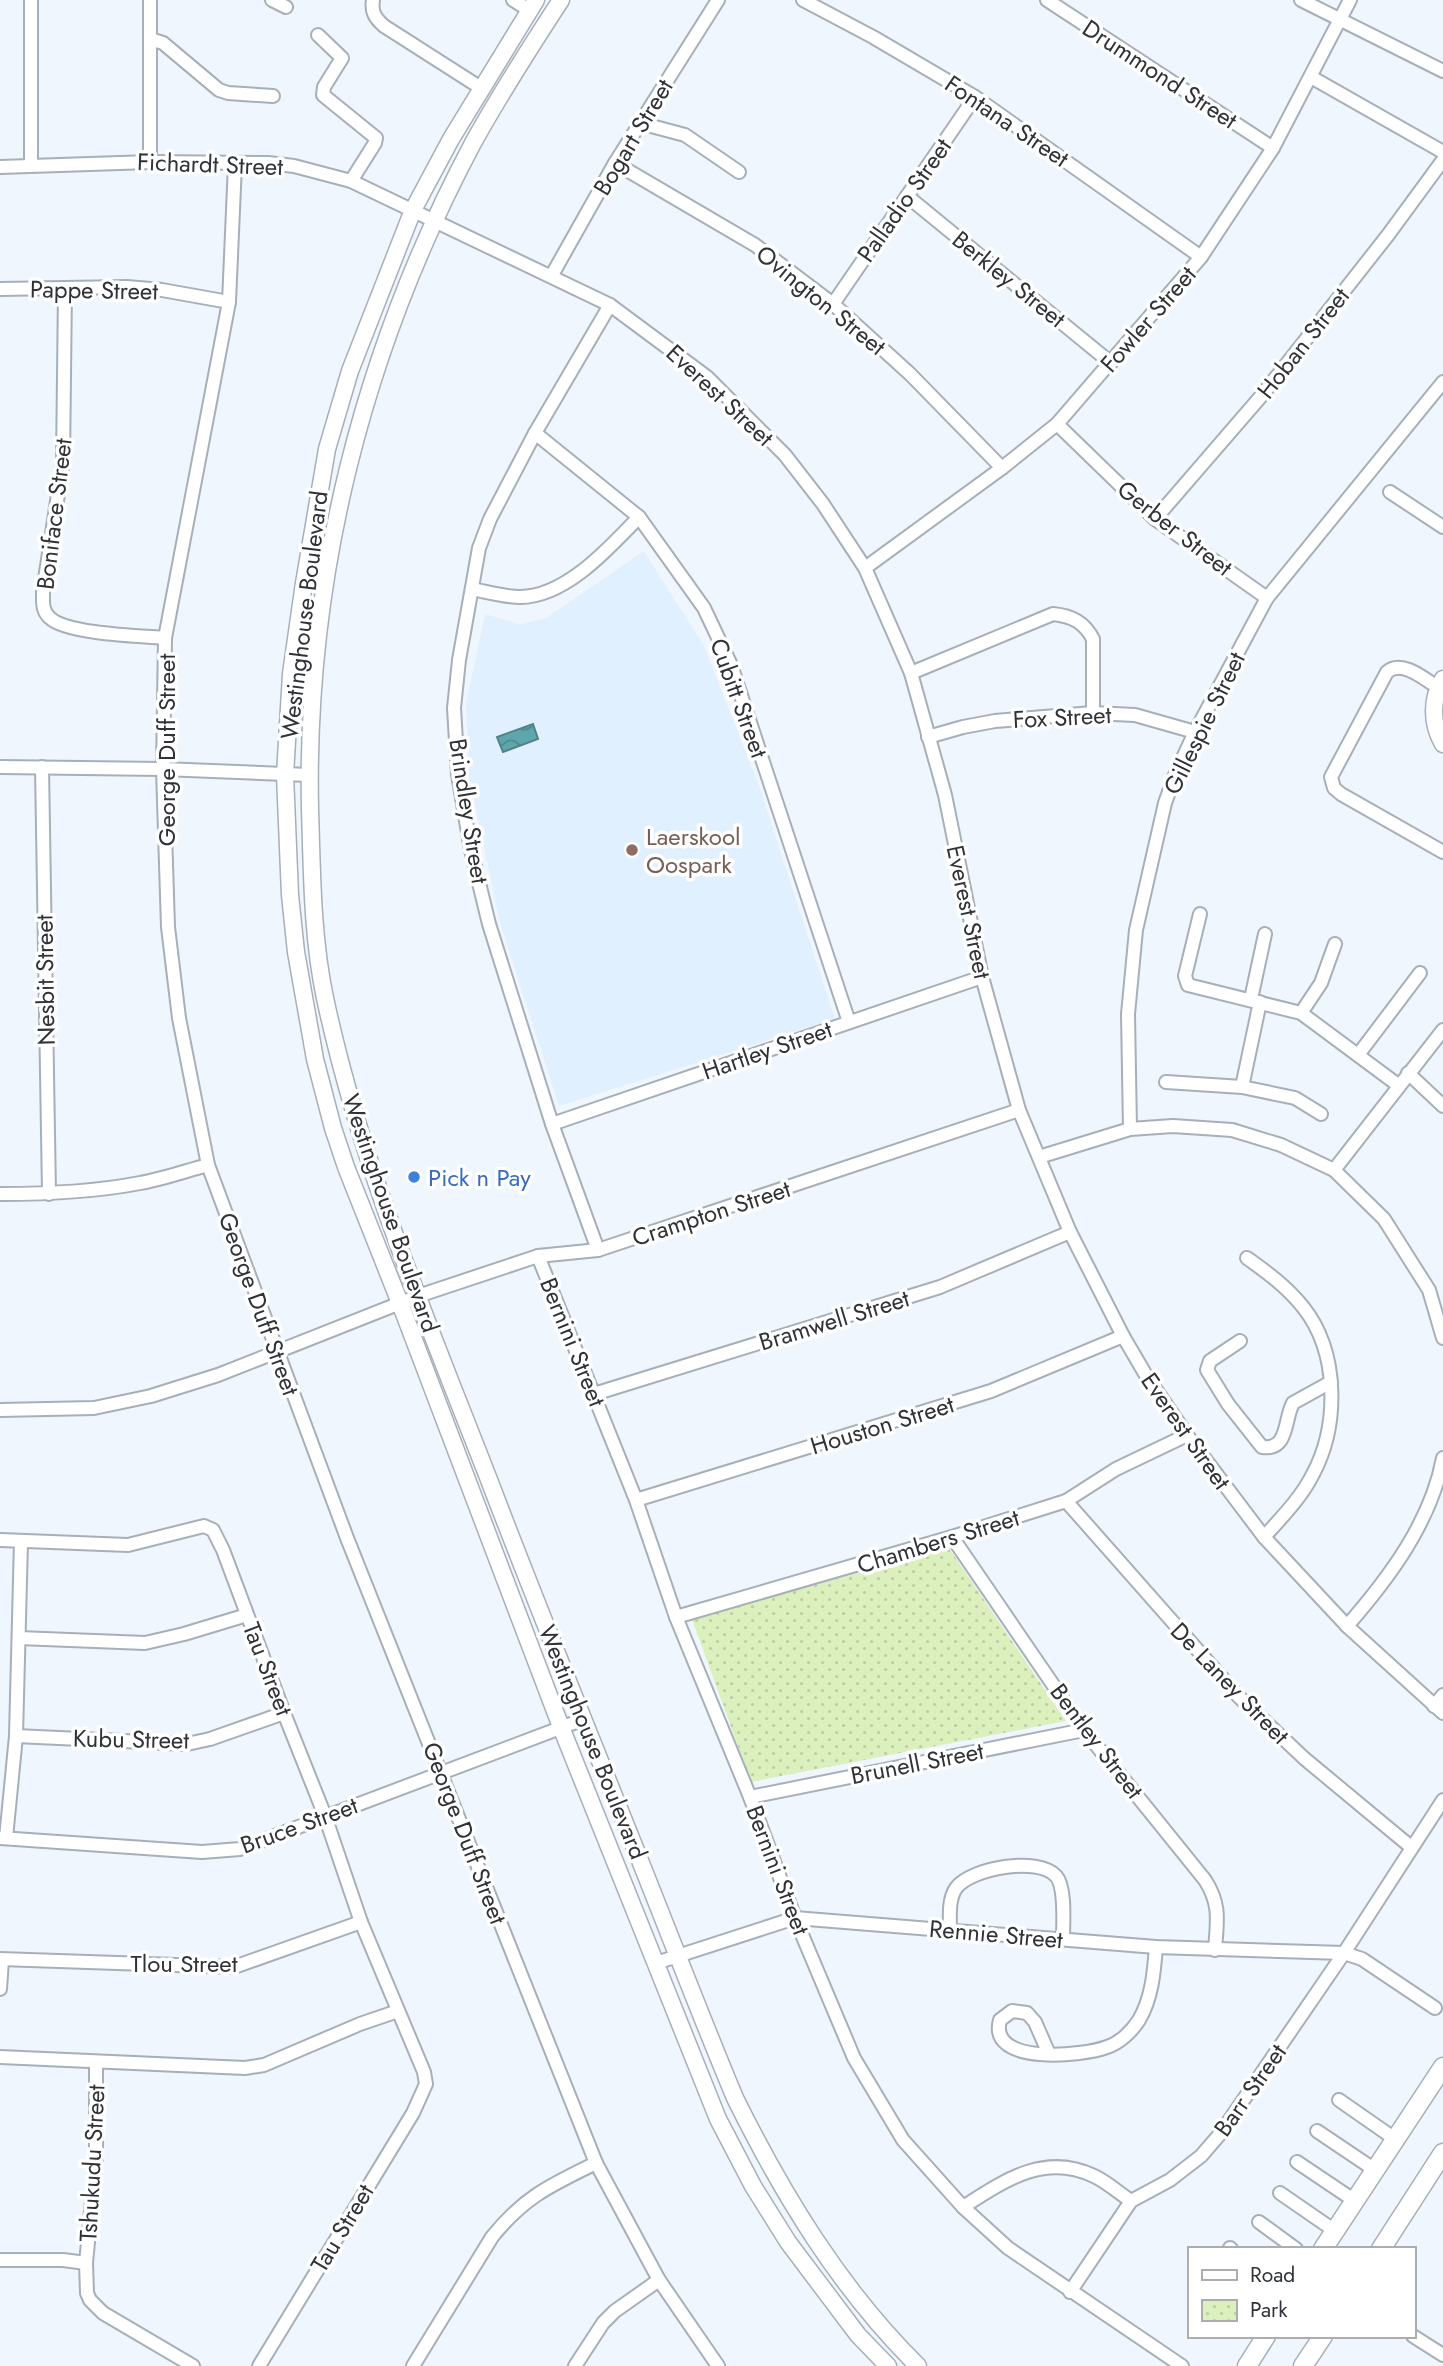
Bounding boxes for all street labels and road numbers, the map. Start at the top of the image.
street label: Drummond Street [1076,11,1245,137]
street label: Fontana Street [938,67,1076,176]
street label: Bogart Street [584,72,682,202]
street label: Palladio Street [848,131,960,269]
street label: Fichardt Street [136,144,284,184]
street label: Berkley Street [945,222,1073,336]
street label: Ovington Street [748,237,894,364]
street label: Fowler Street [1092,258,1204,380]
street label: Pappe Street [30,271,159,309]
street label: Hoban Street [1248,280,1358,406]
street label: Everest Street [658,336,782,454]
street label: Boniface Street [27,436,81,592]
street label: Gerber Street [1110,472,1240,584]
street label: Westinghouse Boulevard [271,489,337,741]
street label: Cubitt Street [701,633,777,763]
street label: Gillespie Street [1154,646,1254,800]
street label: George Duff Street [149,654,184,846]
street label: Fox Street [1012,697,1112,737]
street label: Brindley Street [440,736,498,886]
street label: Everest Street [938,842,1000,982]
street label: Nesbit Street [26,914,64,1046]
street label: Hartley Street [697,1011,837,1089]
street label: Westinghouse Boulevard [334,1089,448,1337]
street label: Crampton Street [627,1171,795,1255]
street label: George Duff Street [210,1208,308,1401]
street label: Bernini Street [531,1272,615,1412]
street label: Bramwell Street [754,1280,914,1359]
street label: Everest Street [1133,1365,1239,1497]
street label: Houston Street [806,1386,958,1463]
street label: Chambers Street [853,1500,1024,1582]
street label: De Laney Street [1163,1614,1298,1752]
street label: Tau Street [234,1617,302,1721]
street label: Westinghouse Boulevard [530,1619,656,1865]
street label: Bentley Street [1042,1676,1152,1806]
street label: Kubu Street [73,1720,190,1758]
street label: Brunell Street [848,1733,987,1793]
street label: George Duff Street [414,1737,516,1929]
street label: Bruce Street [235,1788,363,1862]
street label: Bernini Street [737,1800,819,1940]
street label: Rennie Street [928,1911,1065,1957]
street label: Tlou Street [131,1946,238,1981]
street label: Barr Street [1205,2036,1295,2143]
street label: Tshukudu Street [70,2083,114,2242]
street label: Tau Street [302,2177,382,2279]

